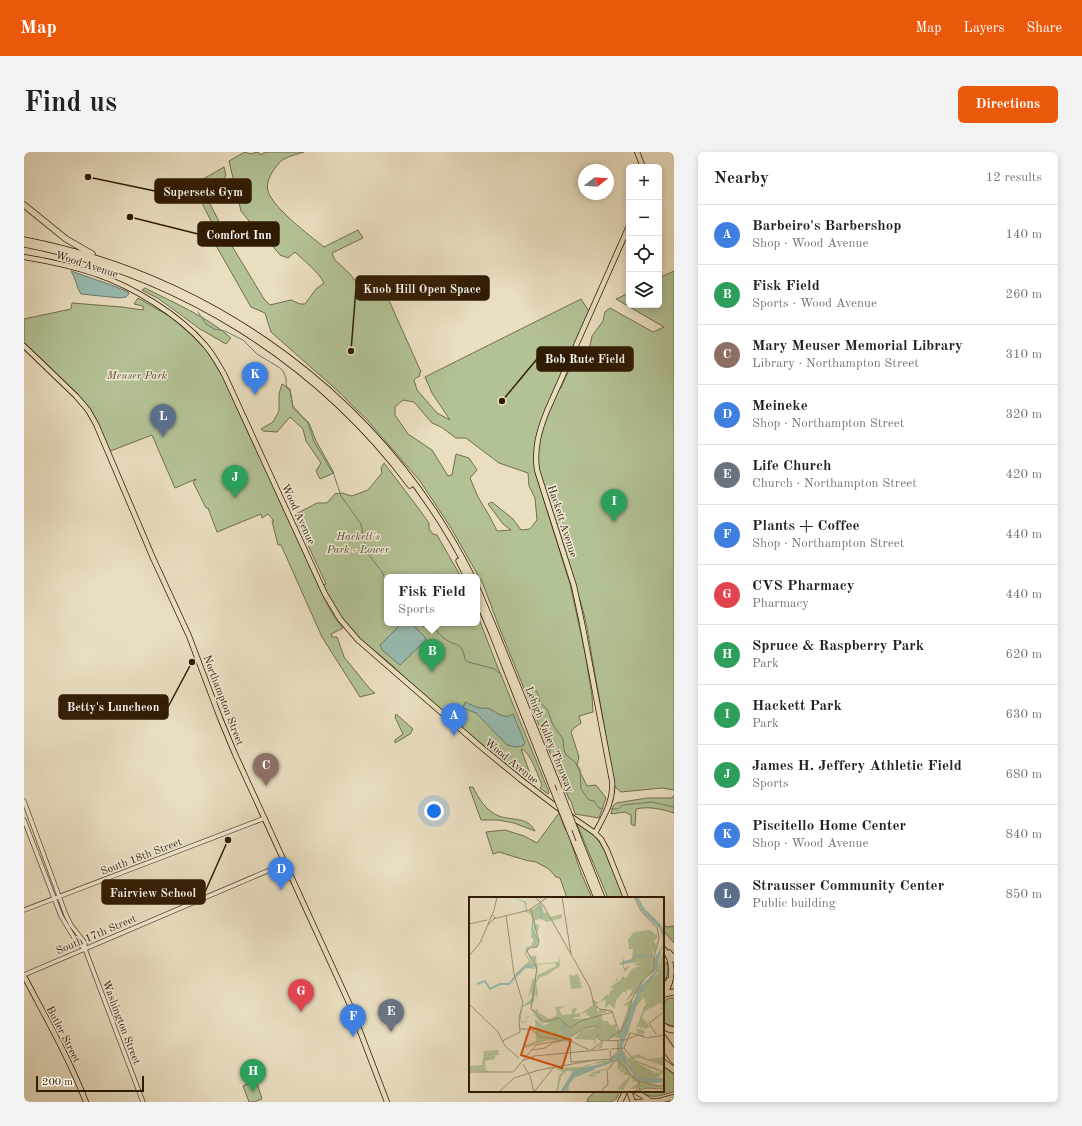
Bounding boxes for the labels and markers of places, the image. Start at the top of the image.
callout: Supersets Gym [155,179,251,203]
callout: Comfort Inn [198,222,279,246]
callout: Knob Hill Open Space [356,276,489,300]
callout: Bob Rute Field [537,347,633,371]
pin: K [242,362,268,395]
pin: L [150,404,176,437]
pin: J [222,465,248,498]
pin: I [601,489,627,522]
pin: B [419,639,445,672]
callout: Betty's Luncheon [59,695,168,719]
pin: A [441,703,467,736]
pin: C [253,753,279,786]
pin: D [268,857,294,890]
callout: Fairview School [102,880,205,904]
pin: G [288,979,314,1012]
pin: E [378,999,404,1032]
pin: F [340,1004,366,1037]
pin: H [240,1059,266,1092]

